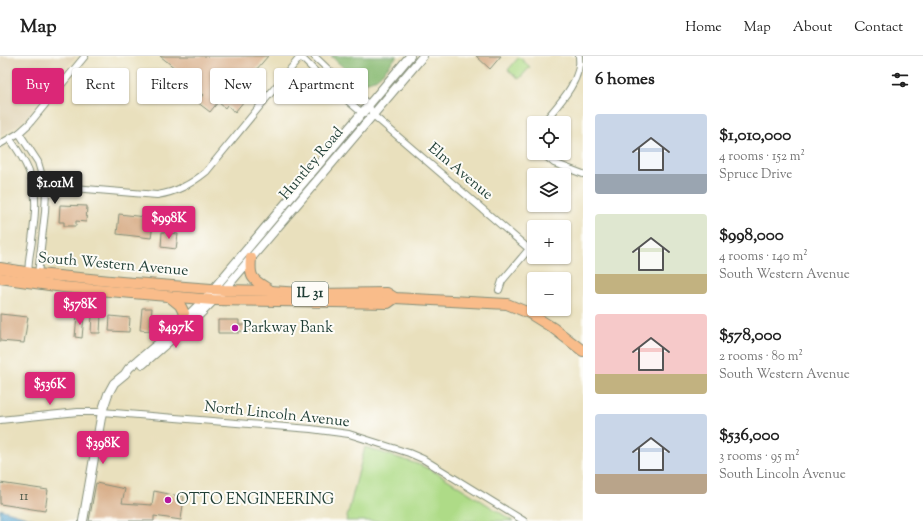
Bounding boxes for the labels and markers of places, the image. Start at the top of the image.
pin: $1.01M [22,171,88,205]
pin: $998K [141,206,197,240]
pin: $578K [52,292,108,326]
pin: $497K [148,315,204,349]
place label: Parkway Bank [243,318,333,339]
marker: Parkway Bank [230,323,240,333]
pin: $536K [22,372,78,406]
pin: $398K [75,431,131,465]
place label: OTTO ENGINEERING [176,490,334,511]
marker: OTTO ENGINEERING [163,495,173,505]

